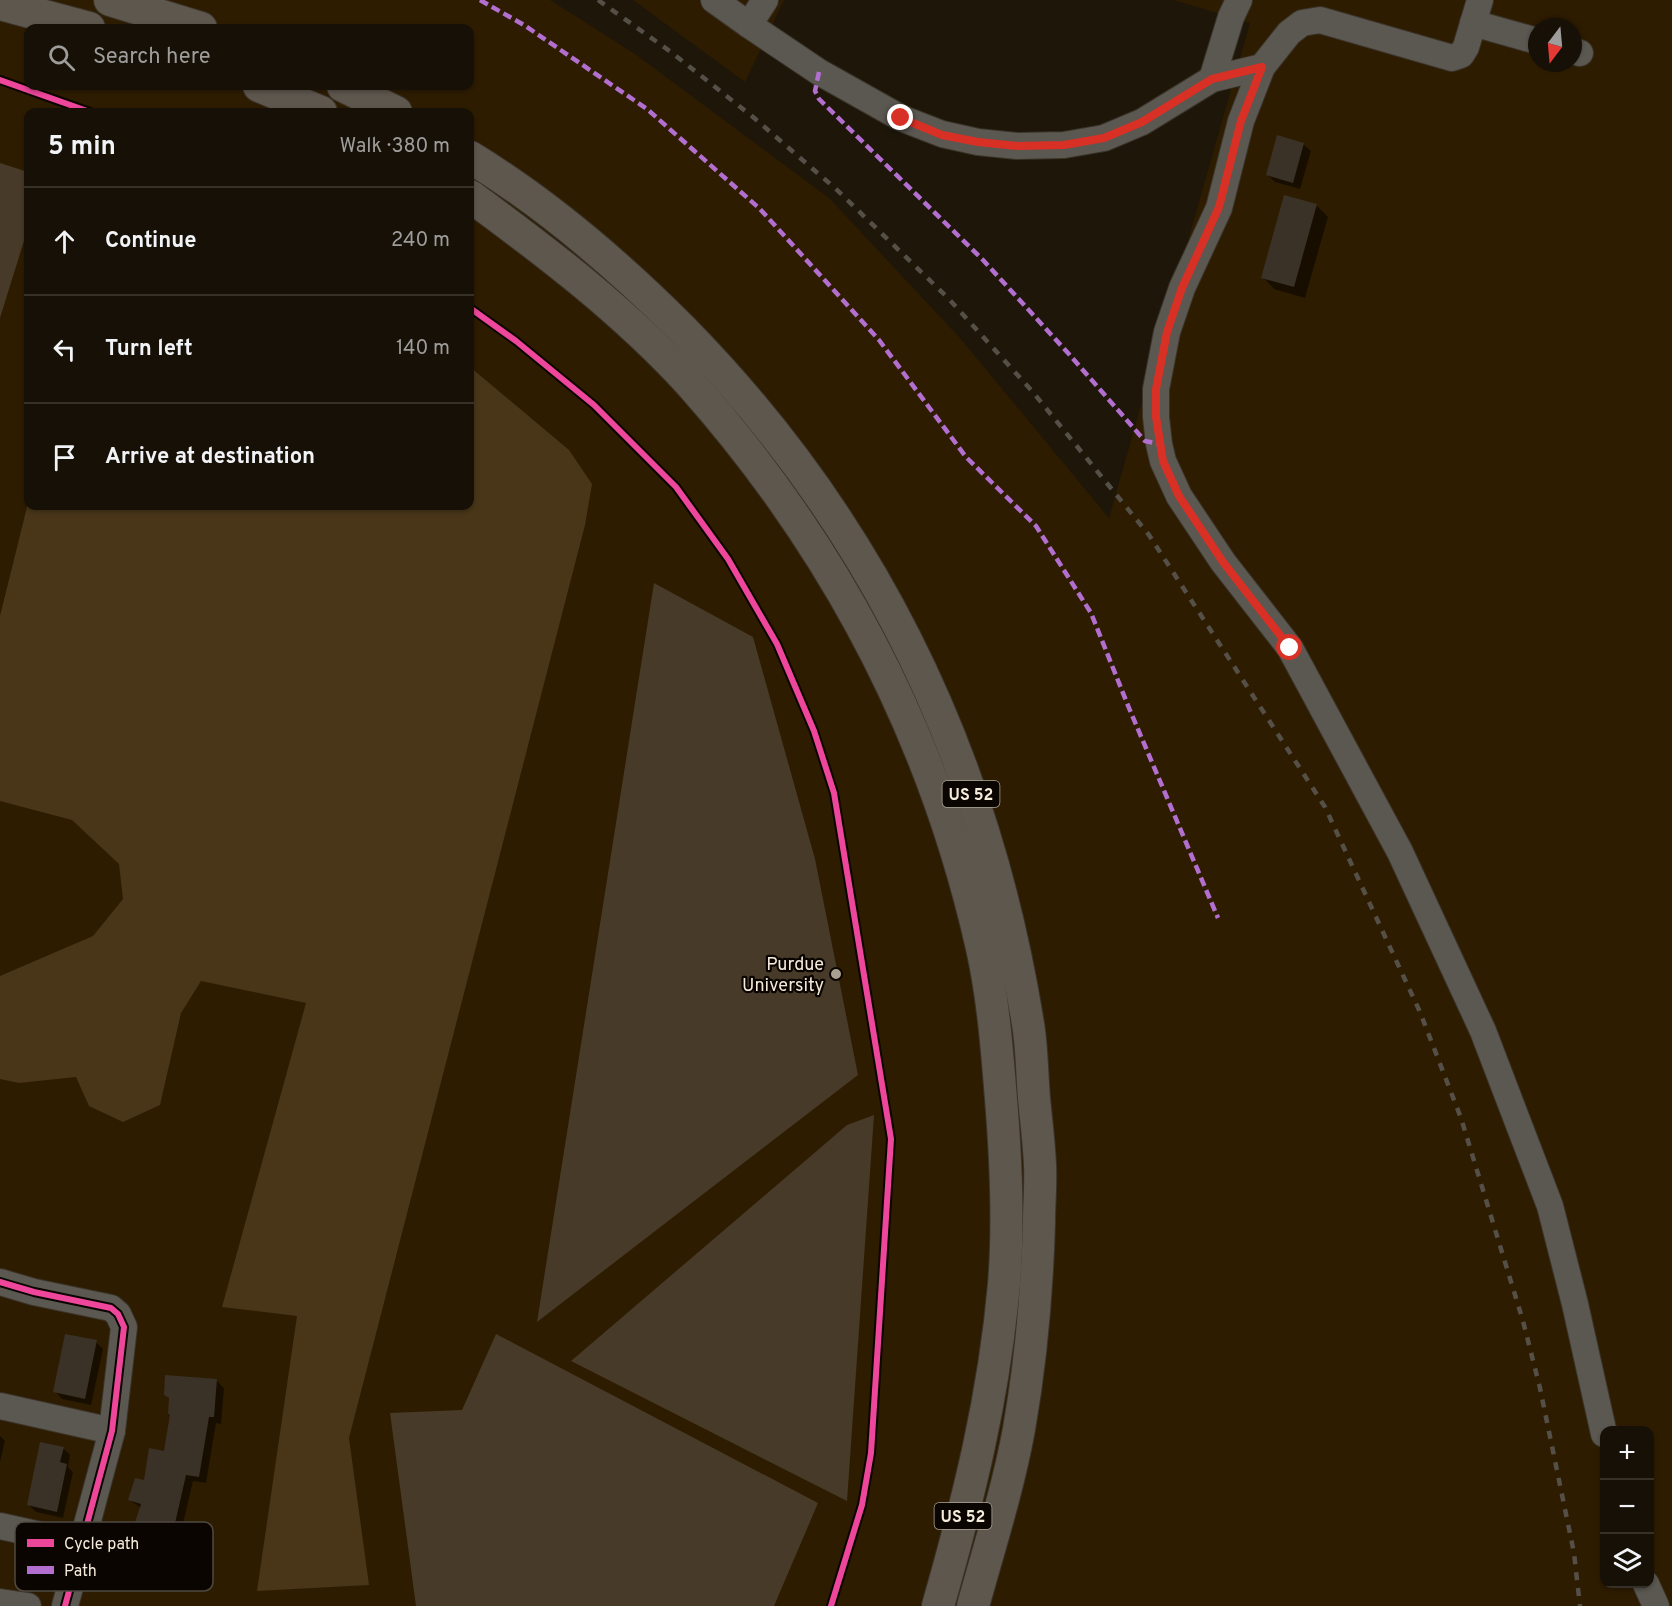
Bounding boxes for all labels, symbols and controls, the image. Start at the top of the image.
north arrow [1528,18,1582,72]
search box [24,24,474,90]
icon: search [45,41,78,74]
text: Search here [93,44,211,71]
route end [887,104,913,130]
text: 5 min [48,131,116,164]
text: Walk · 380 m [339,134,450,160]
icon: ahead [48,225,81,258]
text: Continue [105,228,196,255]
text: 240 m [391,228,450,254]
icon: left [48,333,81,366]
text: Turn left [105,336,193,363]
text: 140 m [396,336,450,362]
icon: arrive [48,441,81,474]
text: Arrive at destination [105,444,315,471]
route start [1276,634,1302,660]
road number: US 52 [942,781,1000,807]
place label: Purdue University [742,954,824,998]
marker: Purdue University [829,967,843,981]
map controls [1600,1426,1654,1588]
button: + [1600,1426,1654,1480]
button: − [1600,1480,1654,1534]
road number: US 52 [934,1503,992,1529]
legend [15,1522,213,1591]
button: layers [1600,1534,1654,1588]
text: Cycle path [64,1535,139,1555]
text: Path [64,1562,97,1582]

